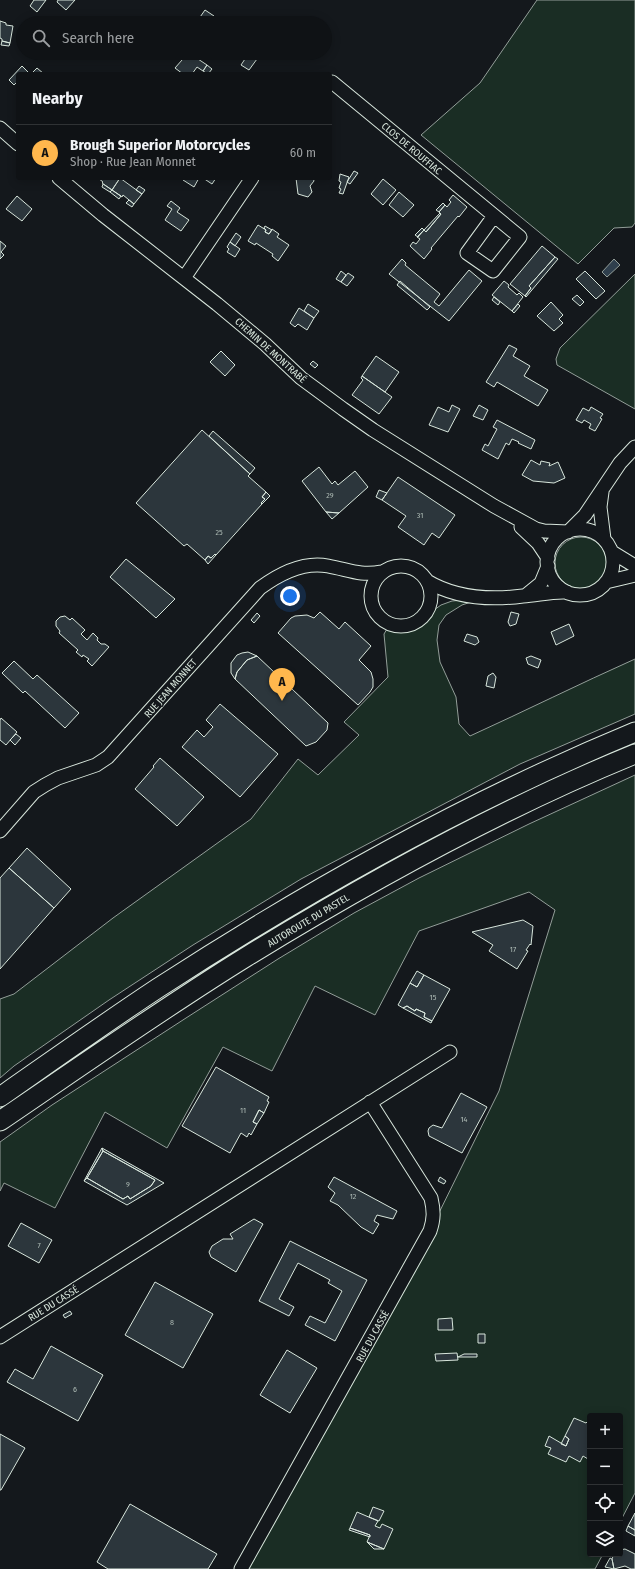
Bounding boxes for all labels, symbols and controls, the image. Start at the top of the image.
search box [16,16,332,60]
icon: search [30,27,52,49]
text: Search here [62,29,134,47]
text: Nearby [32,88,83,109]
street label: CLOS DE ROUFFIAC [379,120,444,177]
text: Brough Superior Motorcycles [70,136,250,154]
text: A [41,145,49,160]
text: 60 m [290,145,316,160]
text: Shop · Rue Jean Monnet [70,154,196,169]
street label: CHEMIN DE MONTRABÉ [232,314,310,386]
house number: 29 [326,491,334,500]
house number: 31 [417,511,423,520]
house number: 25 [215,528,223,537]
your location [280,586,300,606]
street label: RUE JEAN MONNET [142,656,200,721]
pin: A [269,668,295,701]
street label: AUTOROUTE DU PASTEL [265,891,352,950]
house number: 17 [510,945,517,954]
house number: 15 [430,993,437,1002]
house number: 11 [240,1106,246,1115]
house number: 14 [461,1115,468,1124]
house number: 9 [126,1180,130,1189]
house number: 12 [350,1192,357,1201]
house number: 7 [37,1241,41,1250]
street label: RUE DU CASSÉ [25,1282,81,1324]
street label: RUE DU CASSÉ [352,1307,392,1364]
house number: 8 [170,1318,174,1327]
house number: 6 [73,1385,77,1394]
map controls [587,1413,623,1557]
button: + [587,1413,623,1449]
button: − [587,1449,623,1485]
button: locate [587,1485,623,1521]
button: layers [587,1521,623,1557]

